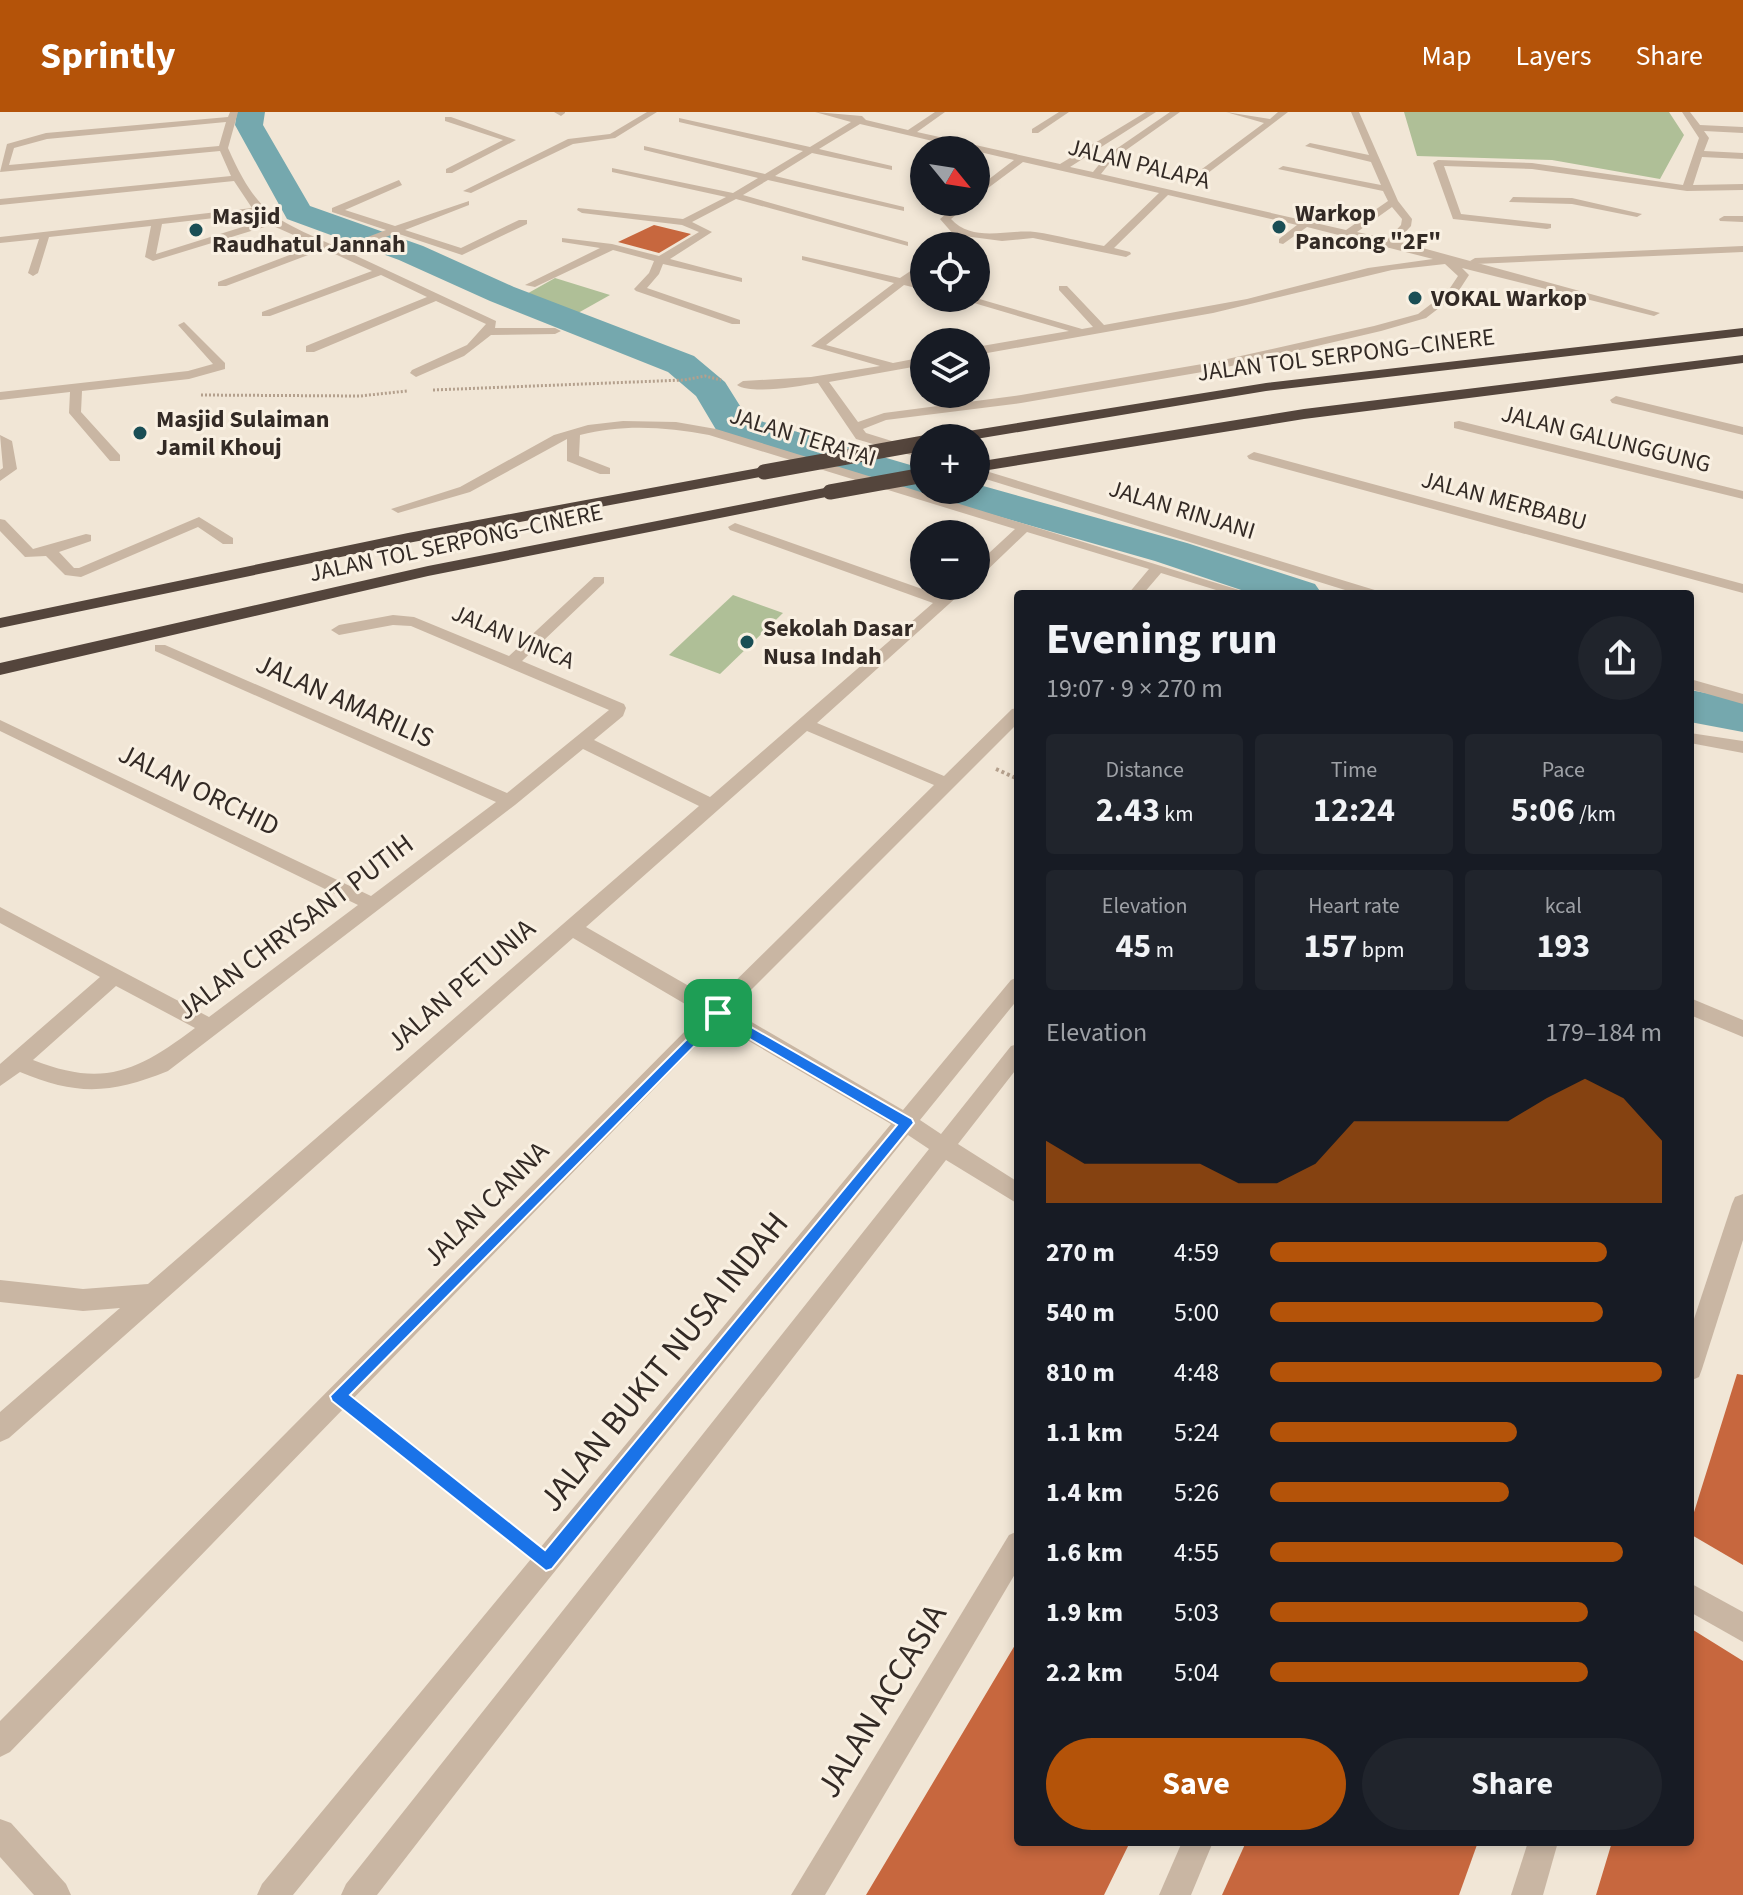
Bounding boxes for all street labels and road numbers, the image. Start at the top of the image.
street label: JALAN PALAPA [1064,129,1214,199]
street label: JALAN TOL SERPONG–CINERE [1195,319,1497,391]
street label: JALAN GALUNGGUNG [1498,396,1714,482]
street label: JALAN TERATAI [725,398,881,476]
street label: JALAN MERBABU [1417,462,1591,540]
street label: JALAN RINJANI [1104,471,1260,549]
street label: JALAN TOL SERPONG–CINERE [306,495,606,591]
street label: JALAN VINCA [446,595,580,679]
street label: JALAN AMARILIS [250,644,440,758]
street label: JALAN ORCHID [112,734,286,846]
street label: JALAN CHRYSANT PUTIH [168,824,422,1030]
street label: JALAN PETUNIA [378,909,545,1061]
street label: JALAN CANNA [414,1131,559,1276]
street label: JALAN BUKIT NUSA INDAH [527,1202,801,1522]
street label: JALAN ACCASIA [805,1594,960,1807]

